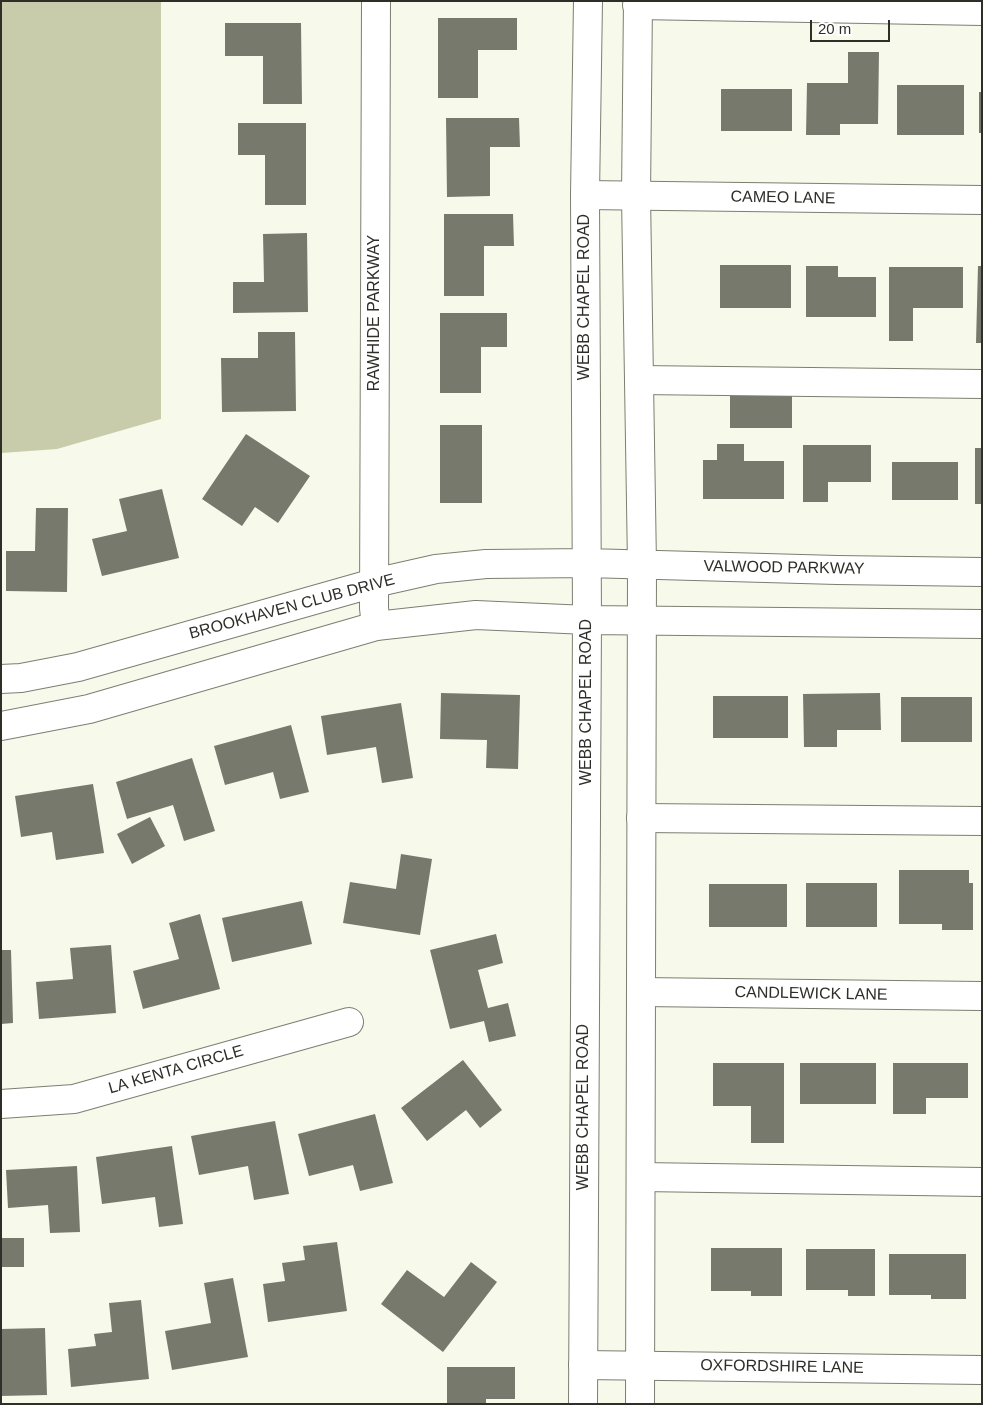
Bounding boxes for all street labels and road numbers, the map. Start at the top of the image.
street label: CAMEO LANE [730,187,836,209]
street label: WEBB CHAPEL ROAD [575,214,595,380]
street label: RAWHIDE PARKWAY [365,235,385,391]
street label: VALWOOD PARKWAY [703,557,865,579]
street label: BROOKHAVEN CLUB DRIVE [187,570,397,644]
street label: WEBB CHAPEL ROAD [577,619,597,785]
street label: CANDLEWICK LANE [734,983,888,1005]
street label: WEBB CHAPEL ROAD [574,1024,594,1190]
street label: LA KENTA CIRCLE [106,1042,246,1098]
street label: OXFORDSHIRE LANE [700,1356,864,1378]

